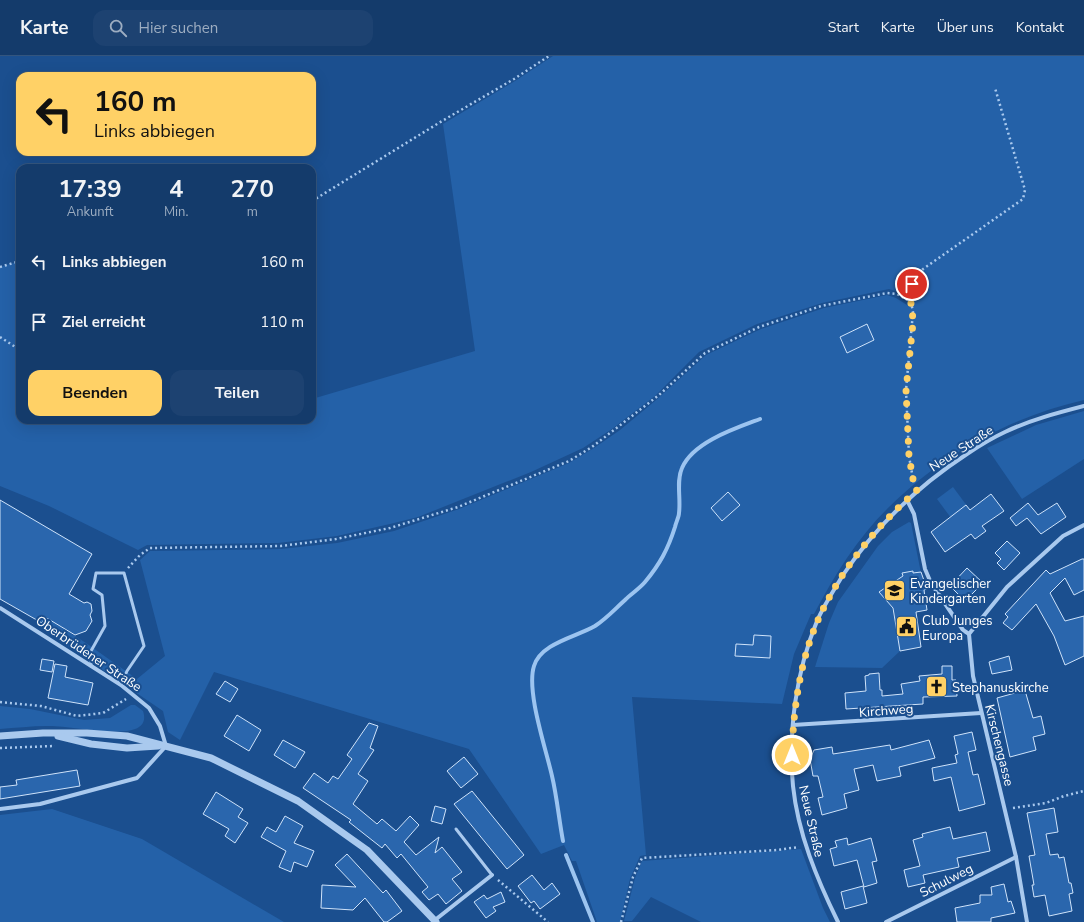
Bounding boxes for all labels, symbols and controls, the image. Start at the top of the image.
search box [93,10,373,46]
text: Karte [20,15,69,41]
icon: search [107,17,129,39]
text: Hier suchen [139,18,218,38]
text: Start [828,18,859,37]
text: Karte [881,18,915,37]
text: Über uns [937,18,994,37]
text: Kontakt [1016,18,1064,37]
text: 160 m [94,83,177,121]
icon: left [28,88,80,140]
text: Links abbiegen [94,119,215,143]
text: 17:39 [58,173,122,205]
text: 4 [169,173,183,205]
text: 270 [231,173,274,205]
text: Ankunft [67,203,113,221]
text: Min. [164,203,188,221]
text: m [247,203,258,221]
icon: left [28,251,50,273]
text: Links abbiegen [62,252,166,272]
text: 160 m [260,252,304,272]
pin [895,267,929,301]
icon: arrive [901,273,923,295]
icon: arrive [28,311,50,333]
text: Ziel erreicht [62,312,145,332]
text: 110 m [260,312,304,332]
button: Beenden [28,370,162,416]
button: Teilen [170,370,304,416]
street label: Neue Straße [926,421,997,476]
place label: Evangelischer Kindergarten [910,575,991,608]
school or university icon: Evangelischer Kindergarten [882,577,908,603]
street label: Oberbrüdener Straße [32,612,145,696]
place label: Club Junges Europa [922,612,993,645]
public building icon: Club Junges Europa [894,614,920,640]
church icon: Stephanuskirche [923,674,949,700]
place label: Stephanuskirche [952,679,1049,697]
street label: Kirchweg [858,700,914,722]
street label: Kirschengasse [980,702,1018,788]
position arrow [771,734,813,776]
street label: Neue Straße [794,784,828,859]
street label: Schulweg [917,860,976,902]

